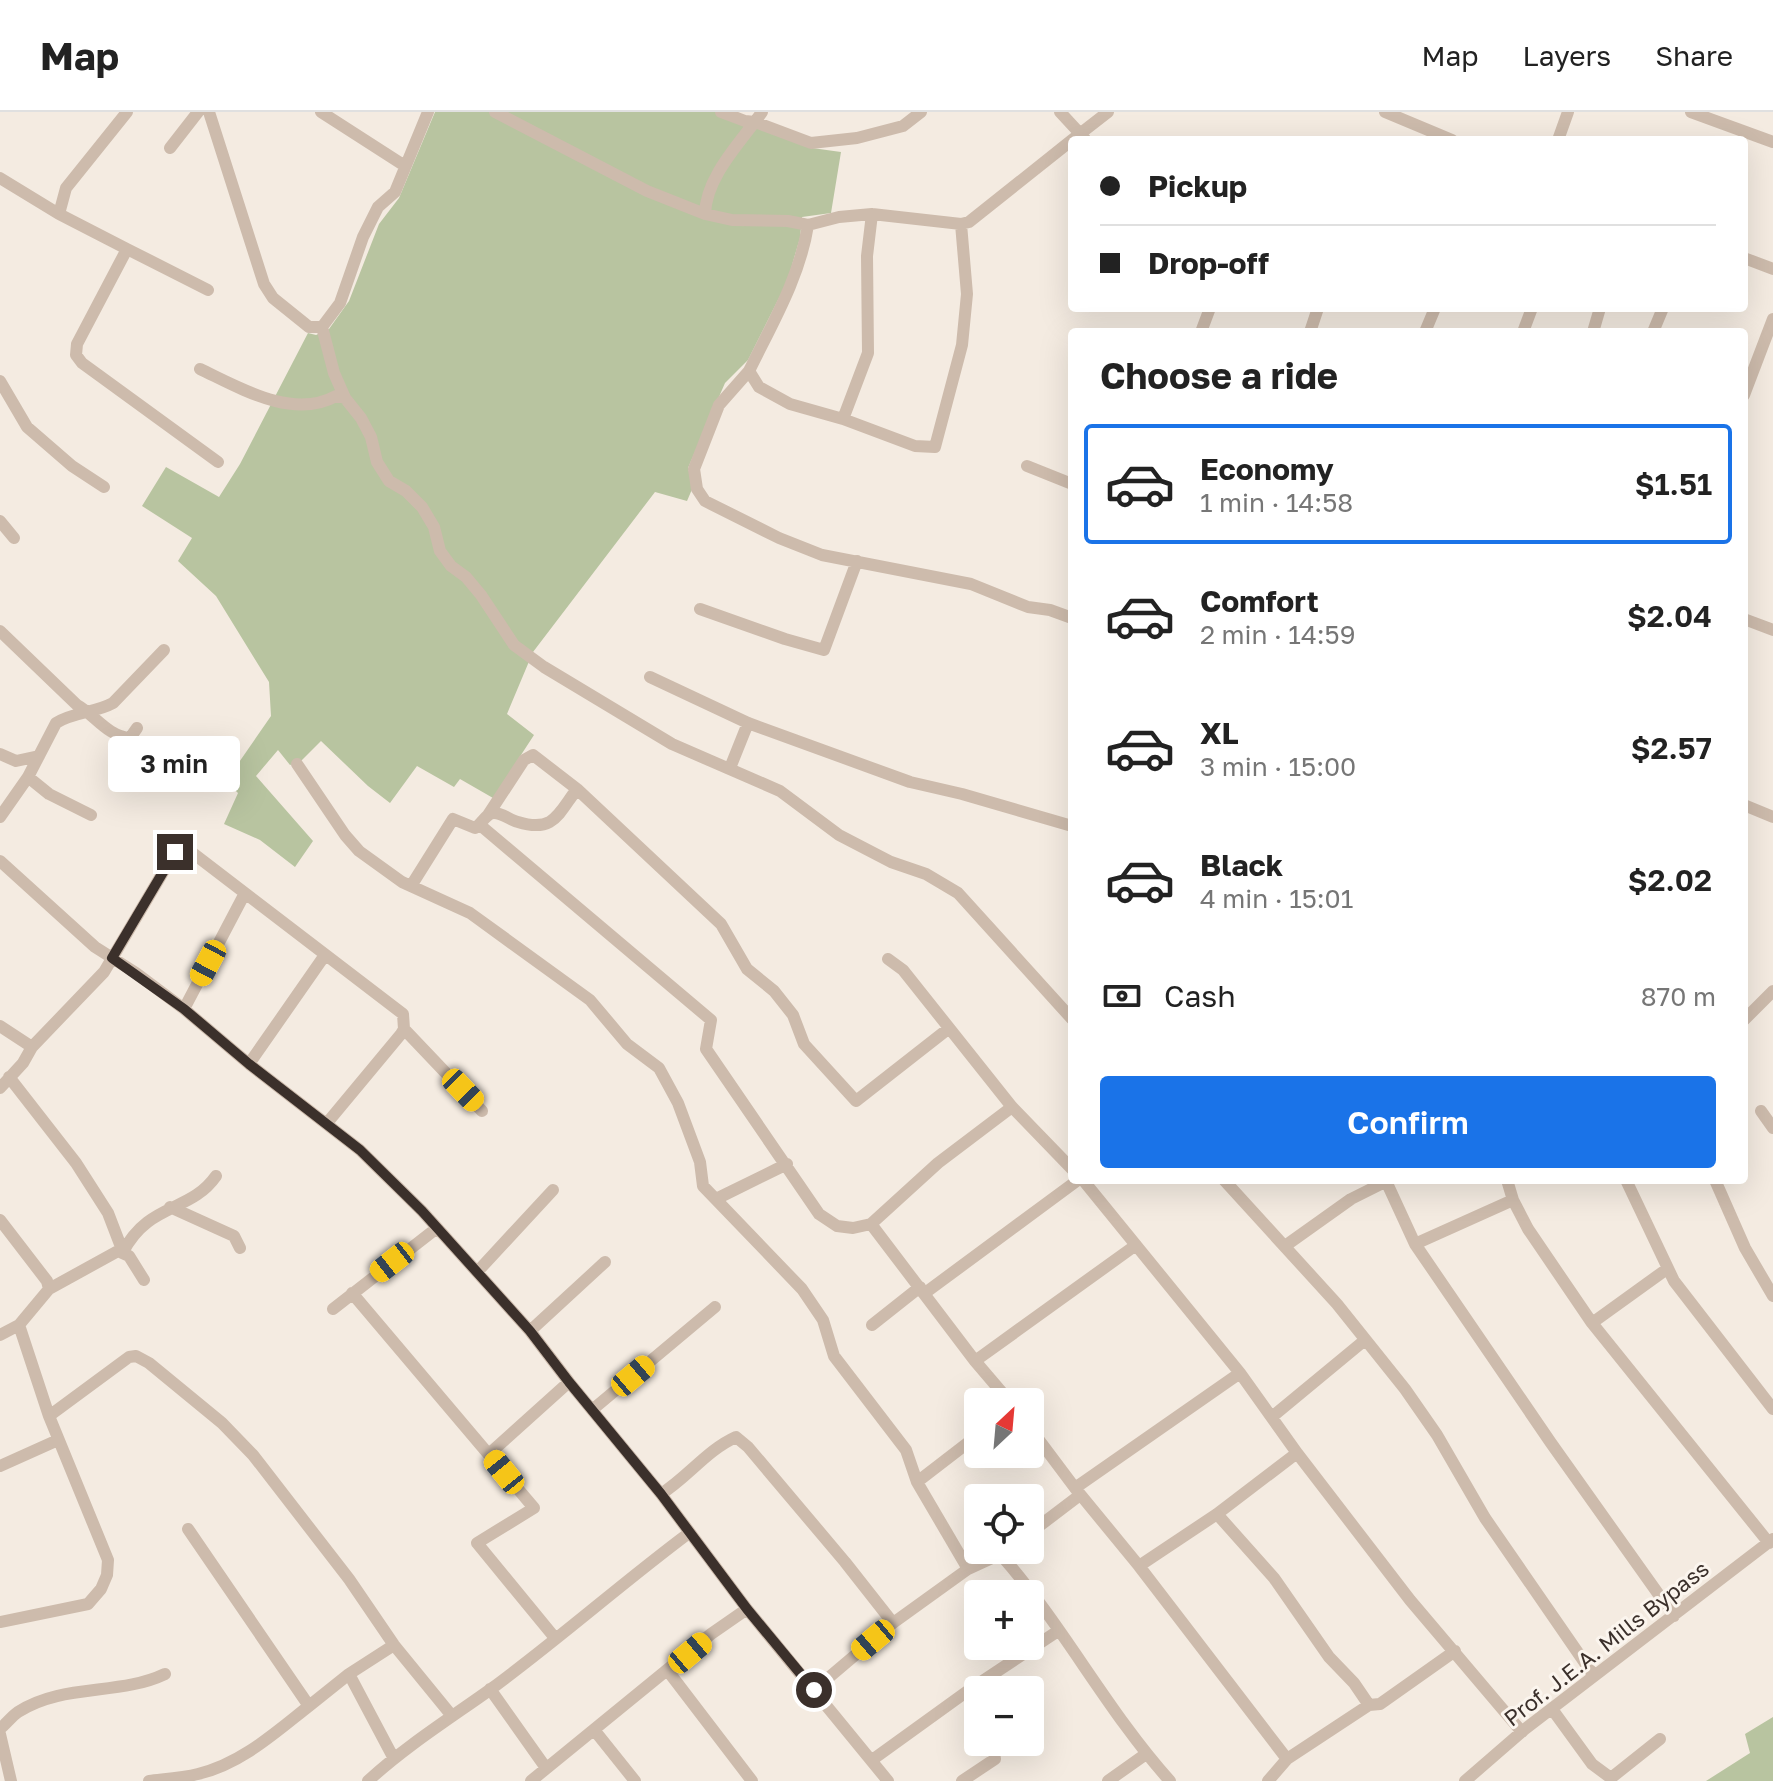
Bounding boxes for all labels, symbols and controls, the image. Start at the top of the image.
text: Map [40,33,119,78]
text: Map [1421,39,1479,72]
text: Layers [1523,39,1611,72]
text: Share [1655,39,1733,72]
text: Pickup [1148,168,1247,204]
text: Drop-off [1148,245,1269,281]
text: Choose a ride [1100,354,1338,397]
icon: car [1104,448,1176,520]
text: Economy [1200,451,1334,487]
text: $1.51 [1635,466,1712,502]
text: 1 min · 14:58 [1200,487,1353,518]
icon: car [1104,580,1176,652]
text: Comfort [1200,583,1319,619]
text: $2.04 [1627,598,1712,634]
text: 2 min · 14:59 [1200,619,1355,650]
icon: car [1104,712,1176,784]
text: XL [1200,715,1239,751]
text: $2.57 [1631,730,1712,766]
callout: 3 min [109,736,241,792]
text: 3 min [140,748,208,779]
text: 3 min · 15:00 [1200,751,1356,782]
route end [157,834,193,870]
icon: car [1104,844,1176,916]
text: Black [1200,847,1283,883]
text: $2.02 [1628,862,1712,898]
text: 4 min · 15:01 [1200,883,1353,914]
car [186,936,230,990]
icon: cash [1100,974,1144,1018]
text: Cash [1164,978,1236,1014]
text: 870 m [1641,981,1716,1012]
car [438,1064,488,1116]
button: Confirm [1100,1076,1716,1168]
car [366,1238,418,1286]
car [607,1351,659,1401]
north arrow [964,1388,1044,1468]
map controls [964,1388,1044,1756]
car [480,1446,528,1498]
button: locate [964,1484,1044,1564]
street label: Prof. J.E.A. Mills Bypass [1498,1555,1714,1731]
button: + [964,1580,1044,1660]
car [847,1615,899,1665]
car [664,1628,716,1678]
route start [796,1672,832,1708]
button: − [964,1676,1044,1756]

